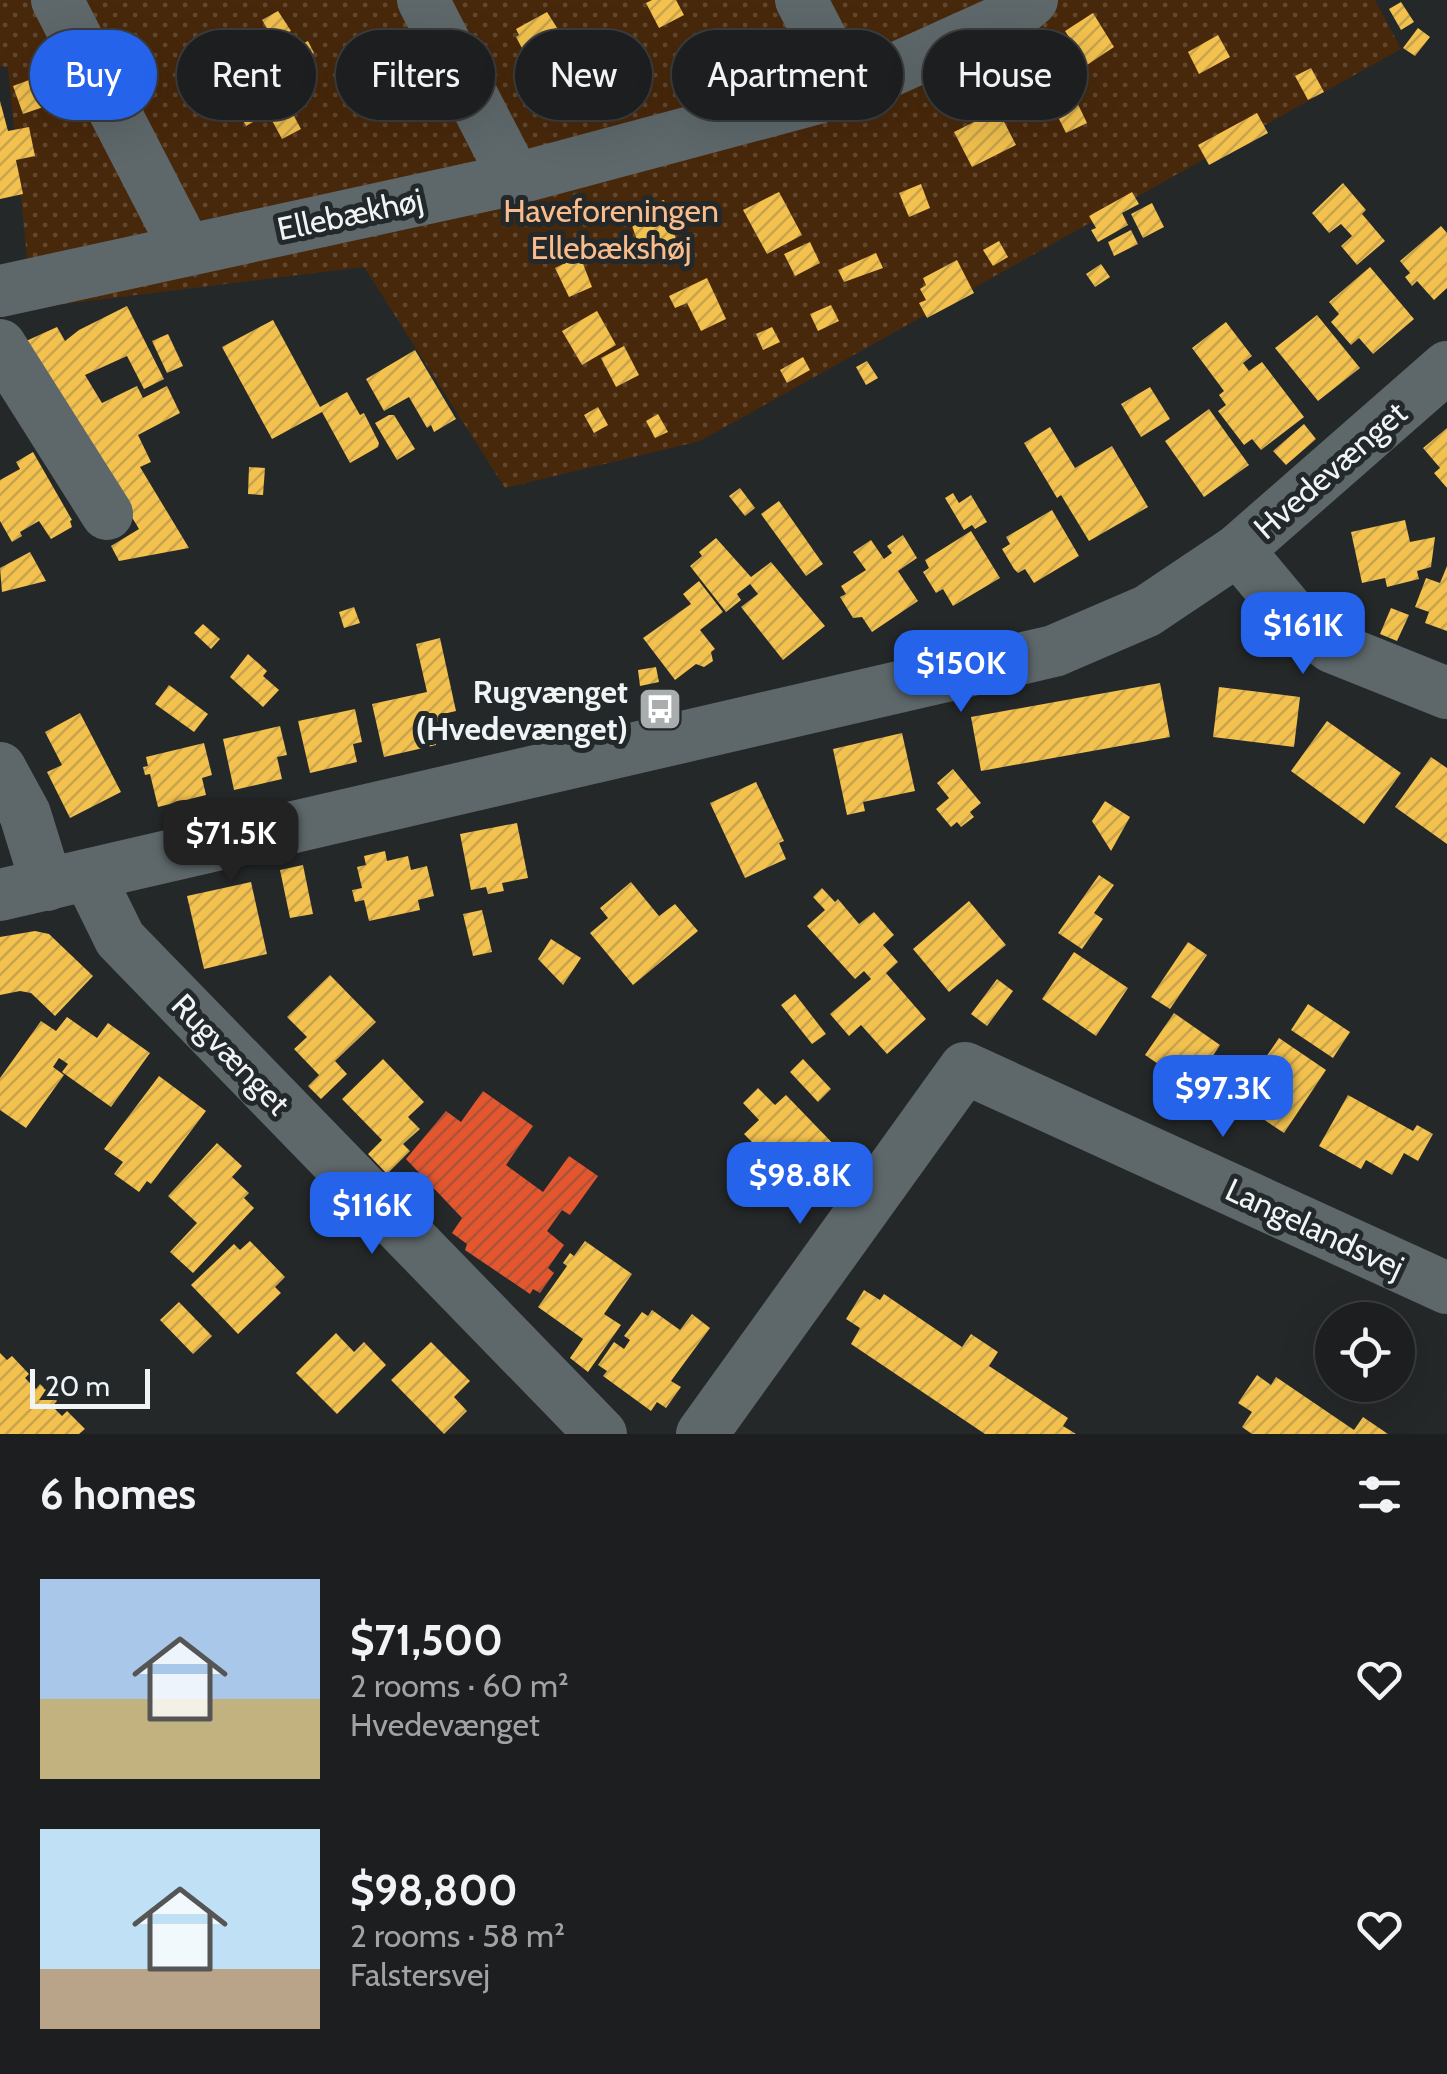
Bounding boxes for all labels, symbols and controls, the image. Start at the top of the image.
chip: Buy [30,30,157,120]
chip: Rent [177,30,316,120]
chip: Filters [336,30,495,120]
chip: New [515,30,652,120]
chip: Apartment [672,30,903,120]
chip: House [923,30,1087,120]
street label: Ellebækhøj [274,180,426,248]
park label: Haveforeningen Ellebækshøj [503,191,719,267]
street label: Hvedevænget [1246,393,1415,547]
pin: $161K [1233,592,1373,677]
text: $161K [1263,605,1343,644]
pin: $150K [891,630,1031,715]
text: $150K [916,643,1006,682]
place label: Rugvænget (Hvedevænget) [416,672,628,748]
bus stop icon: Rugvænget (Hvedevænget) [637,686,683,732]
pin: $71.5K [150,800,312,885]
text: $71.5K [185,813,277,852]
street label: Rugvænget [164,985,298,1123]
pin: $97.3K [1142,1055,1304,1140]
text: $97.3K [1175,1068,1271,1107]
pin: $98.8K [719,1142,881,1227]
text: $98.8K [749,1155,851,1194]
street label: Langelandsvej [1220,1170,1410,1286]
pin: $116K [302,1172,442,1257]
text: $116K [332,1185,412,1224]
map controls [1315,1302,1415,1402]
button: locate [1315,1302,1415,1402]
scale bar [30,1364,150,1408]
text: 20 m [45,1369,110,1403]
icon: filters [1352,1467,1407,1522]
text: 6 homes [40,1468,196,1520]
text: $71,500 [350,1614,503,1666]
icon: home [120,1619,240,1739]
icon: heart [1352,1652,1407,1707]
text: 2 rooms · 60 m² [350,1666,569,1705]
text: Hvedevænget [350,1705,540,1744]
text: $98,800 [350,1864,518,1916]
icon: home [120,1869,240,1989]
icon: heart [1352,1902,1407,1957]
text: 2 rooms · 58 m² [350,1916,565,1955]
text: Falstersvej [350,1955,490,1994]

